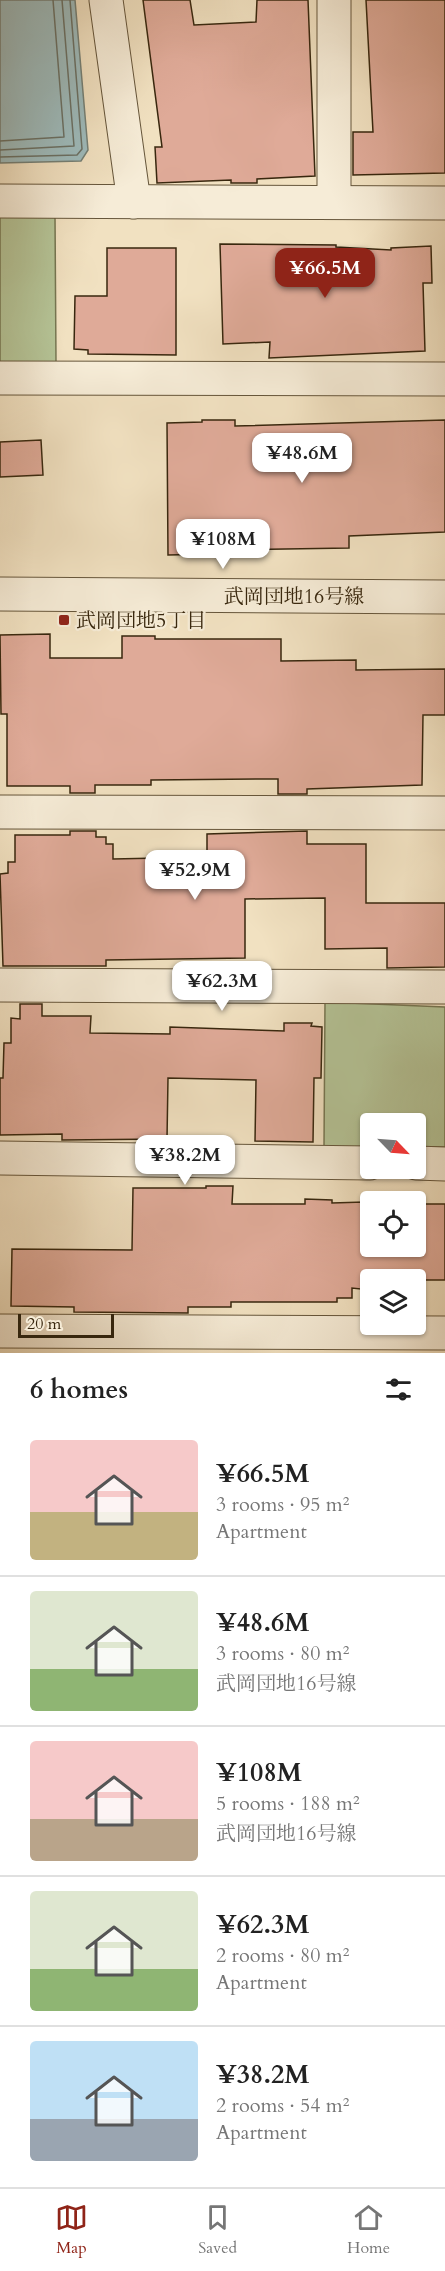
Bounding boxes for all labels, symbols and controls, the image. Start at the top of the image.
pin: ¥66.5M [276,248,374,299]
text: ¥66.5M [289,254,361,281]
pin: ¥48.6M [253,433,351,484]
text: ¥48.6M [266,439,338,466]
pin: ¥108M [181,519,265,570]
text: ¥108M [190,525,256,552]
street label: 武岡団地16号線 [224,583,364,610]
place label: 武岡団地5丁目 [76,607,206,634]
marker: 武岡団地5丁目 [57,613,71,627]
pin: ¥52.9M [146,850,244,901]
text: ¥52.9M [159,856,231,883]
pin: ¥62.3M [173,961,271,1012]
text: ¥62.3M [186,967,258,994]
north arrow [360,1113,426,1179]
map controls [360,1113,426,1335]
pin: ¥38.2M [136,1135,234,1186]
text: ¥38.2M [149,1141,221,1168]
button: locate [360,1191,426,1257]
button: layers [360,1269,426,1335]
scale bar [18,1311,114,1338]
text: 20 m [27,1313,61,1335]
text: 6 homes [30,1372,128,1407]
icon: filters [382,1373,415,1406]
text: ¥66.5M [216,1456,309,1491]
icon: home [78,1464,150,1536]
text: 3 rooms · 95 m² [216,1491,349,1518]
text: Apartment [216,1518,307,1545]
text: ¥48.6M [216,1605,309,1640]
icon: home [78,1615,150,1687]
text: 3 rooms · 80 m² [216,1640,349,1667]
text: 武岡団地16号線 [216,1670,357,1697]
text: ¥108M [216,1755,302,1790]
icon: home [78,1765,150,1837]
text: 5 rooms · 188 m² [216,1790,360,1817]
text: 武岡団地16号線 [216,1820,357,1847]
text: ¥62.3M [216,1907,309,1942]
icon: home [78,1915,150,1987]
text: 2 rooms · 80 m² [216,1942,349,1969]
text: Apartment [216,1969,307,1996]
text: ¥38.2M [216,2057,309,2092]
icon: home [78,2065,150,2137]
text: 2 rooms · 54 m² [216,2092,349,2119]
text: Apartment [216,2119,307,2146]
tab: Map [55,2201,88,2259]
tab: Saved [198,2201,237,2259]
tab: Home [347,2201,390,2259]

